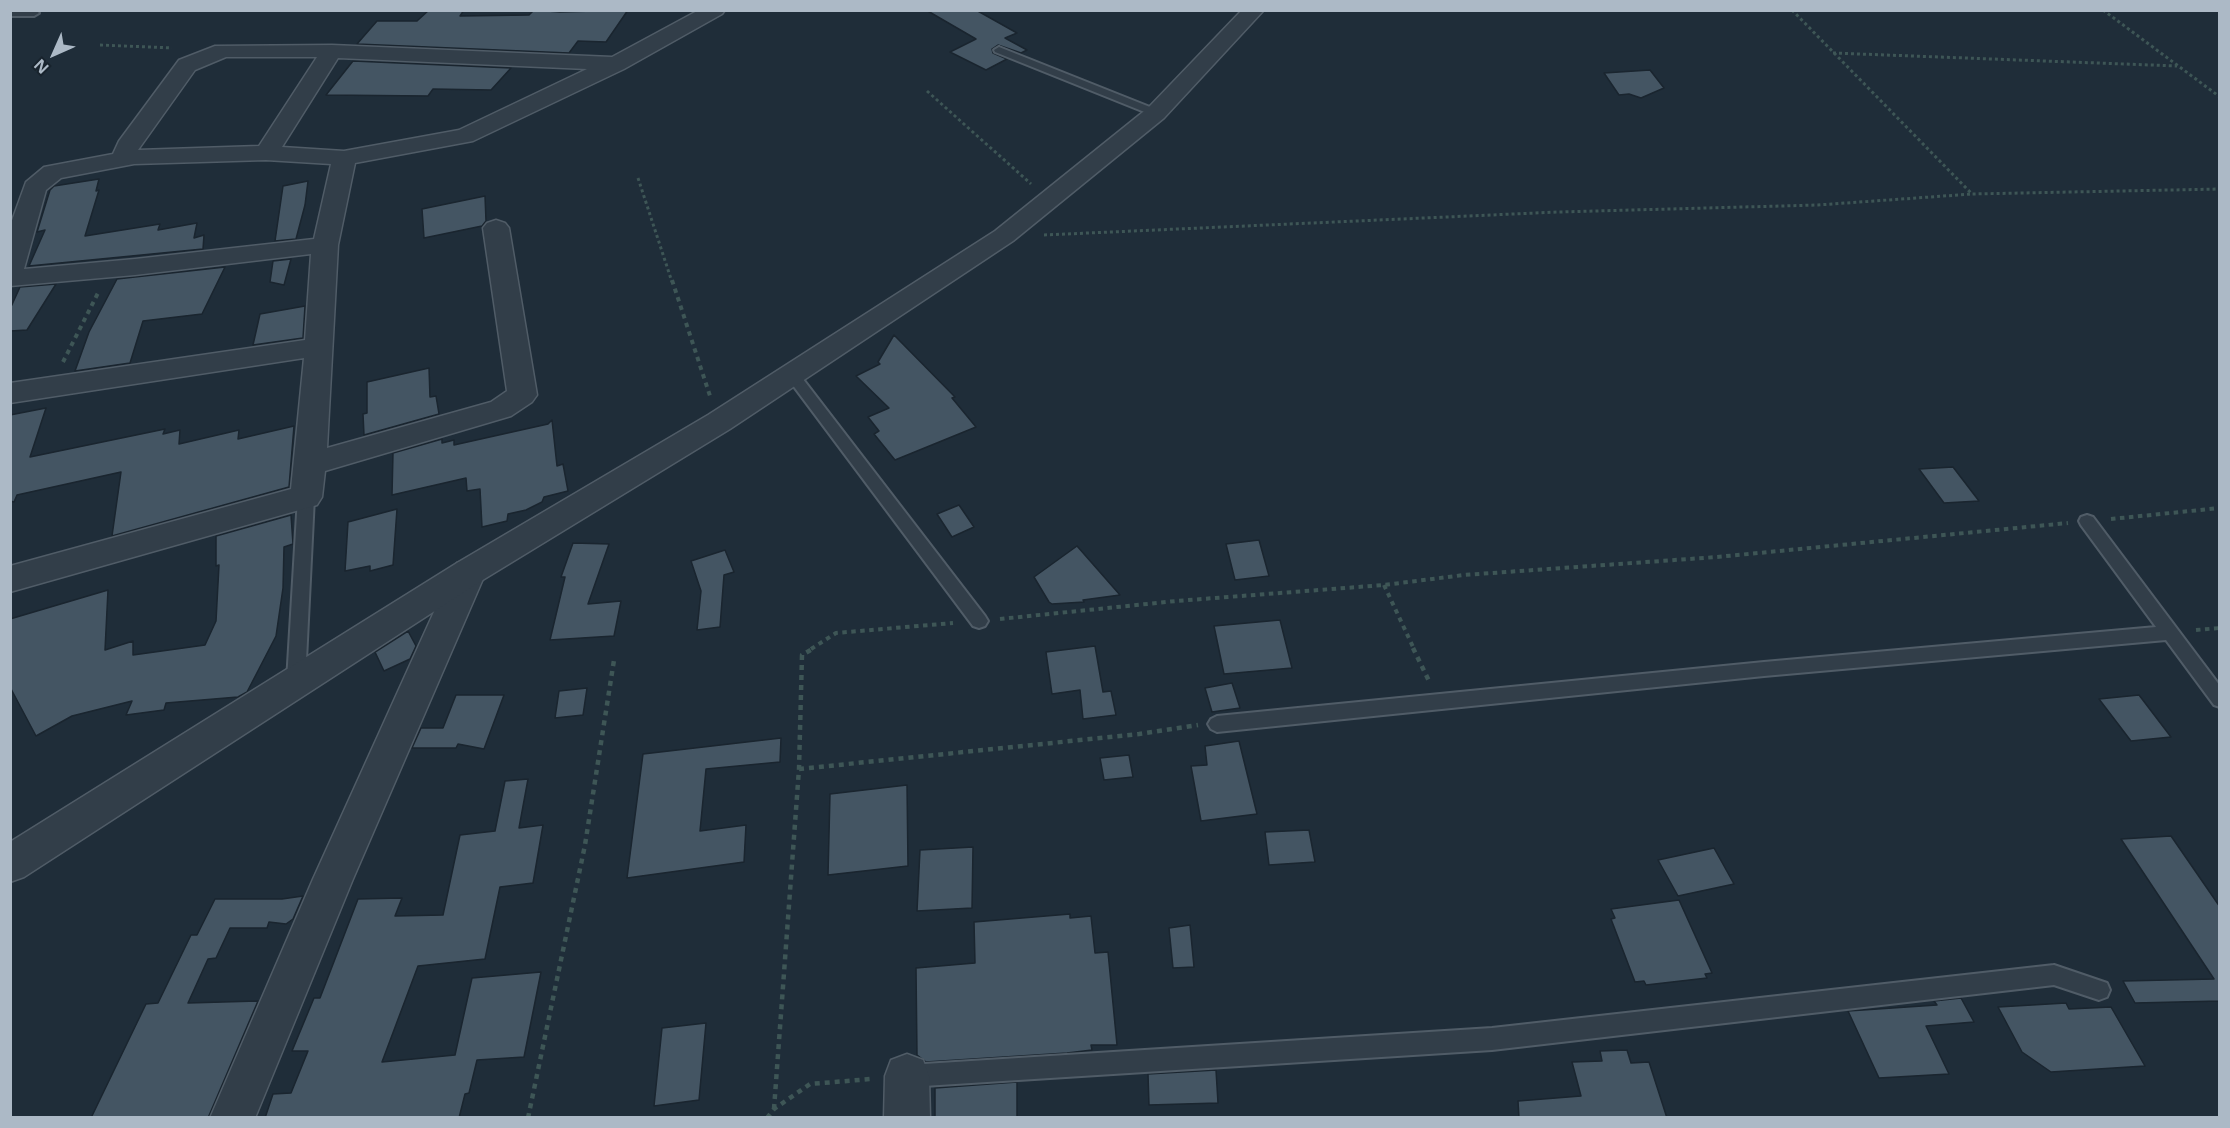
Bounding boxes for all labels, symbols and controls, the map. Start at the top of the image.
north arrow [24,24,84,84]
text: N [29,54,54,79]

